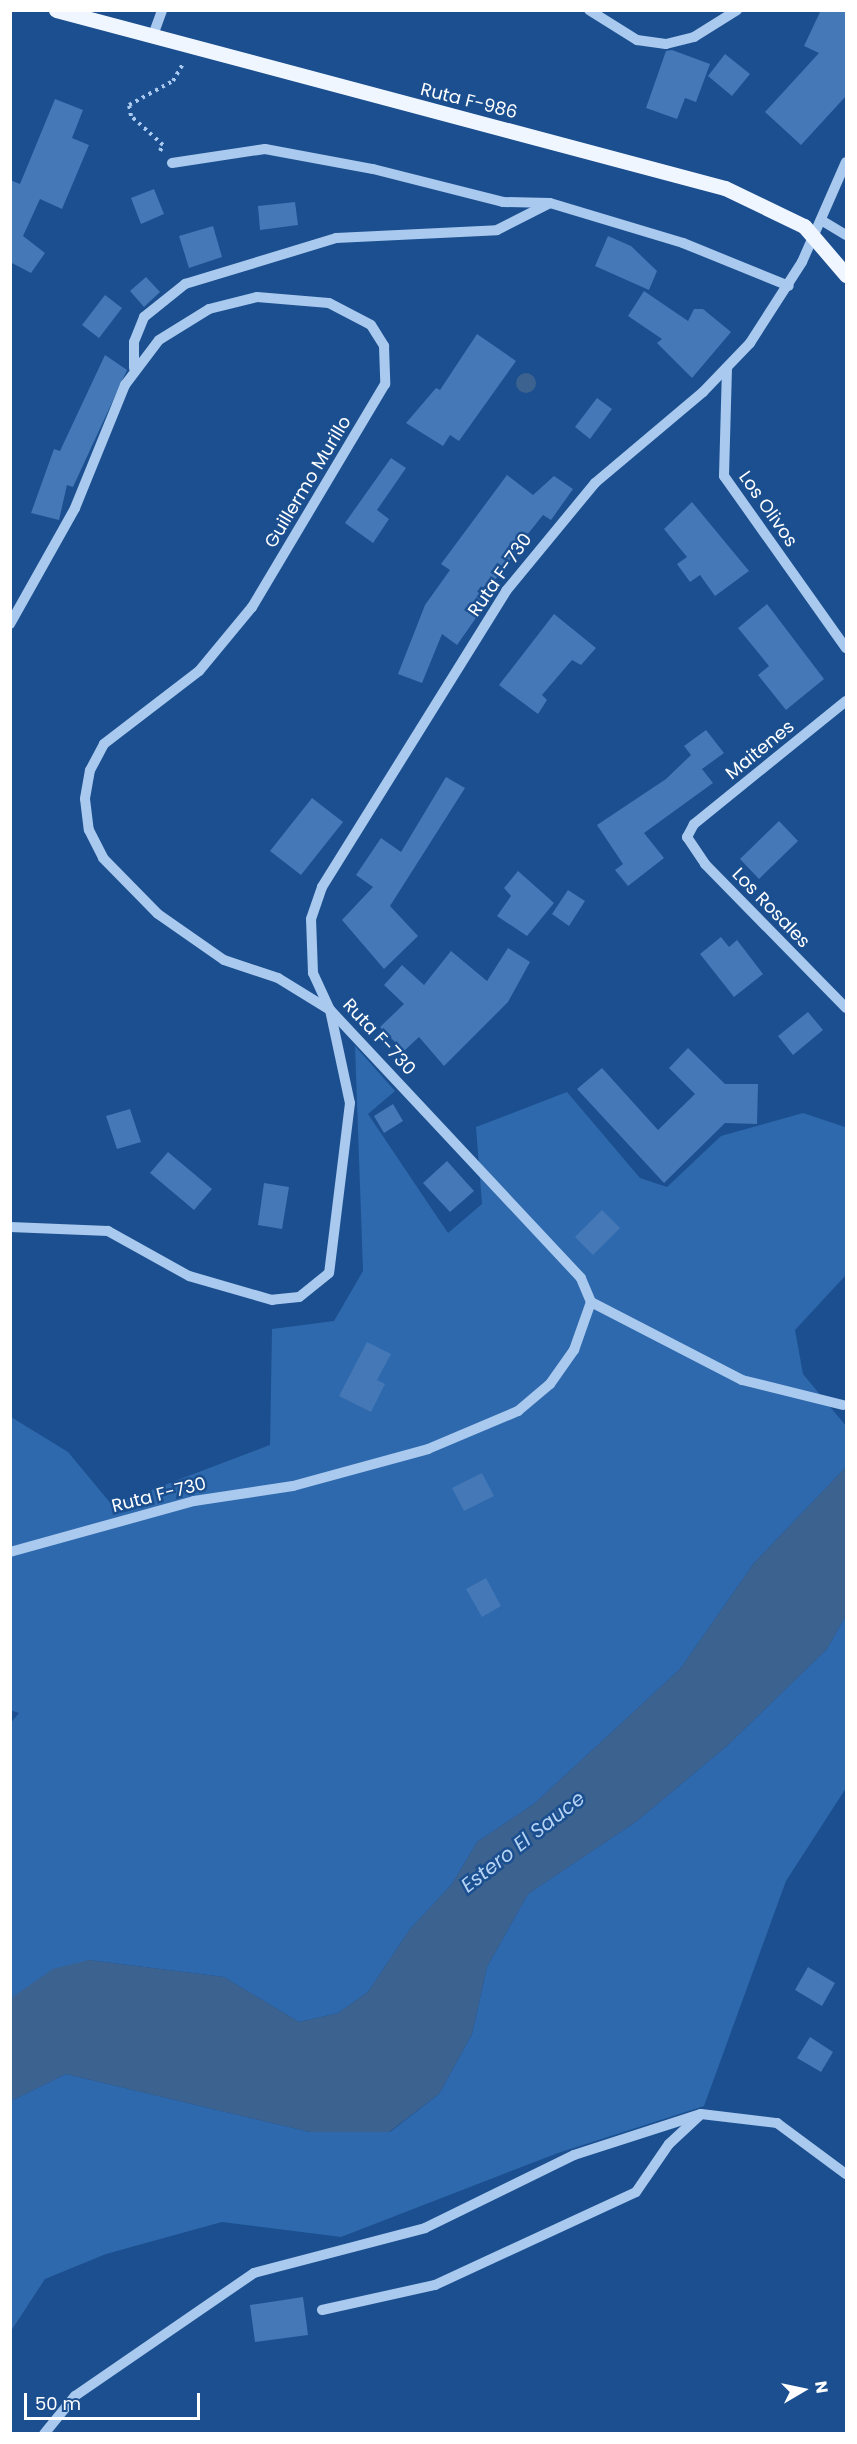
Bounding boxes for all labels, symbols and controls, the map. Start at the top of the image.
street label: Ruta F-986 [418,79,520,123]
street label: Guillermo Murillo [260,412,356,552]
street label: Los Olivos [734,467,802,551]
street label: Ruta F-730 [463,529,537,621]
street label: Maitenes [721,716,799,784]
street label: Los Rosales [728,864,814,952]
street label: Ruta F-730 [338,994,420,1080]
street label: Ruta F-730 [109,1473,209,1517]
water label: Estero El Sauce [456,1786,590,1898]
north arrow [773,2360,833,2420]
text: N [809,2379,834,2395]
scale bar [27,2381,202,2419]
text: 50 m [35,2391,81,2416]

